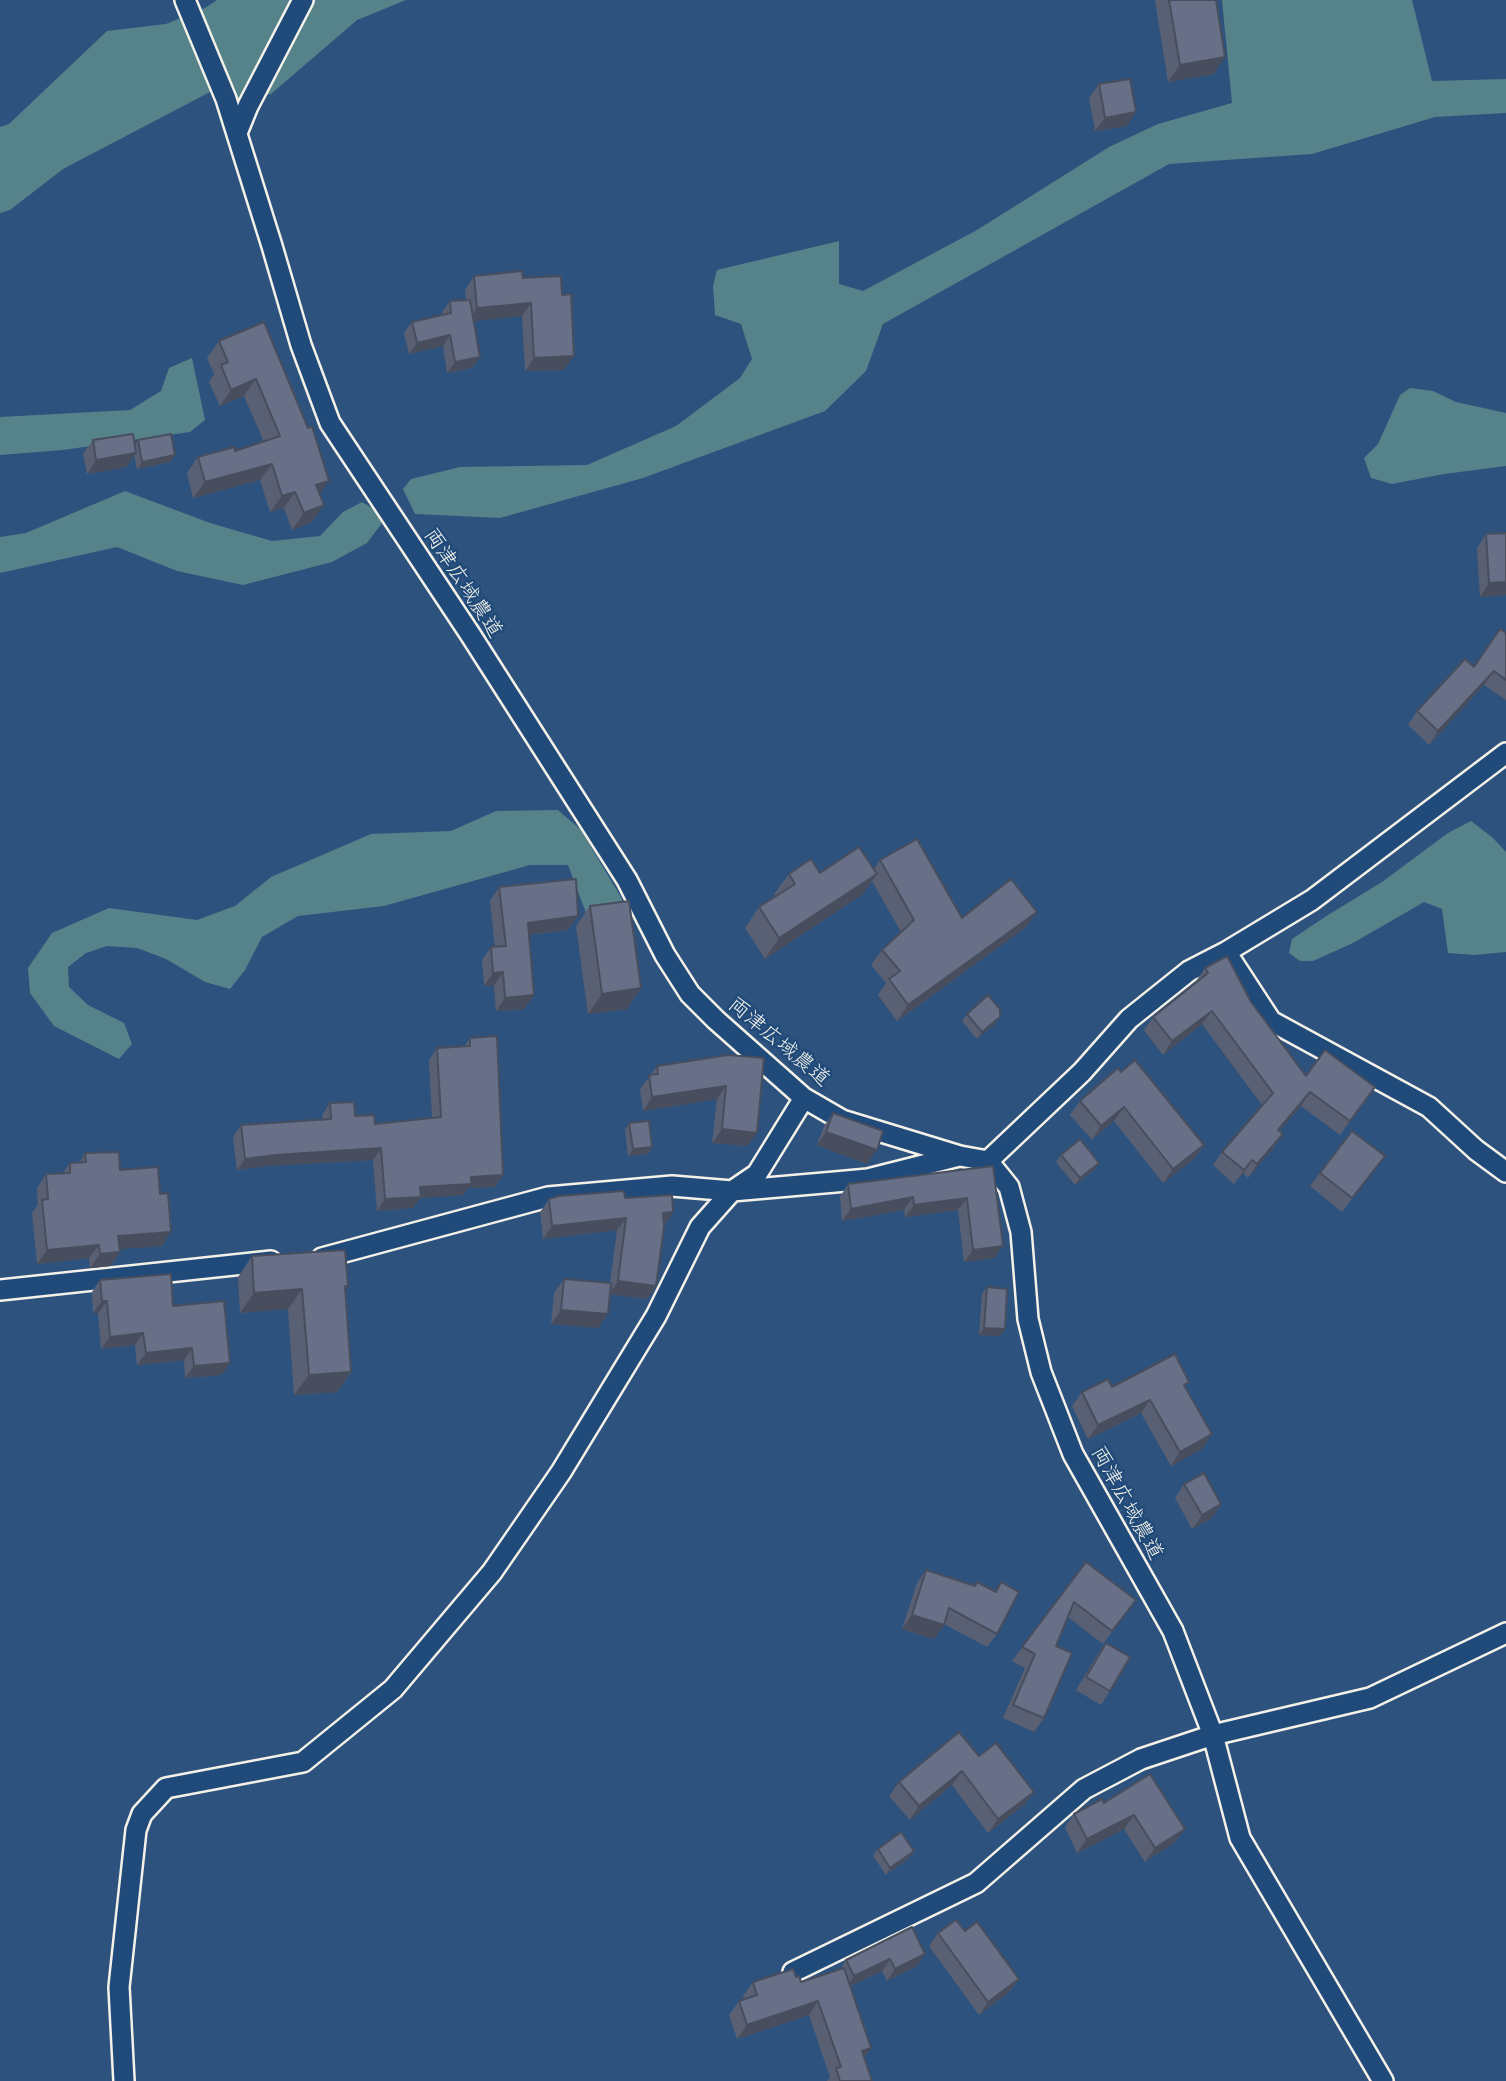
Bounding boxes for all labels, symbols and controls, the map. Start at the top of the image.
street label: 両津広域農道 [418,523,508,643]
street label: 両津広域農道 [723,992,835,1092]
street label: 両津広域農道 [1085,1442,1169,1564]

